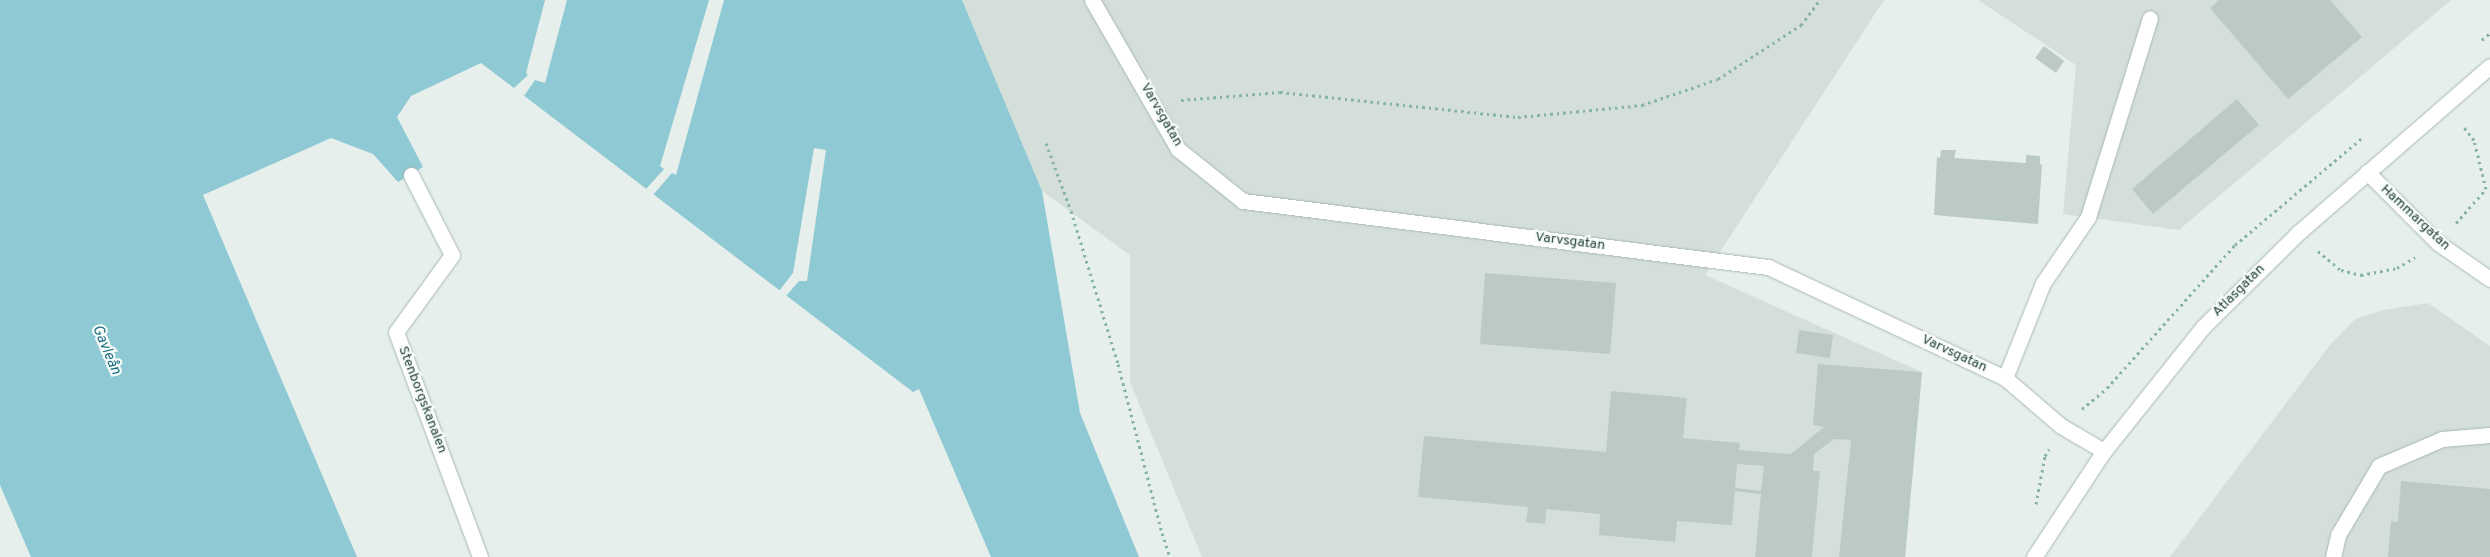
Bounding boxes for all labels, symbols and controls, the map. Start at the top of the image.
street label: Varvsgatan [1136,80,1186,150]
street label: Hammargatan [2377,181,2453,255]
street label: Varvsgatan [1534,229,1606,255]
street label: Atlasgatan [2209,261,2269,321]
water label: Gavleån [88,323,124,377]
street label: Varvsgatan [1919,332,1989,376]
street label: Stenborgskanalen [394,344,450,456]

